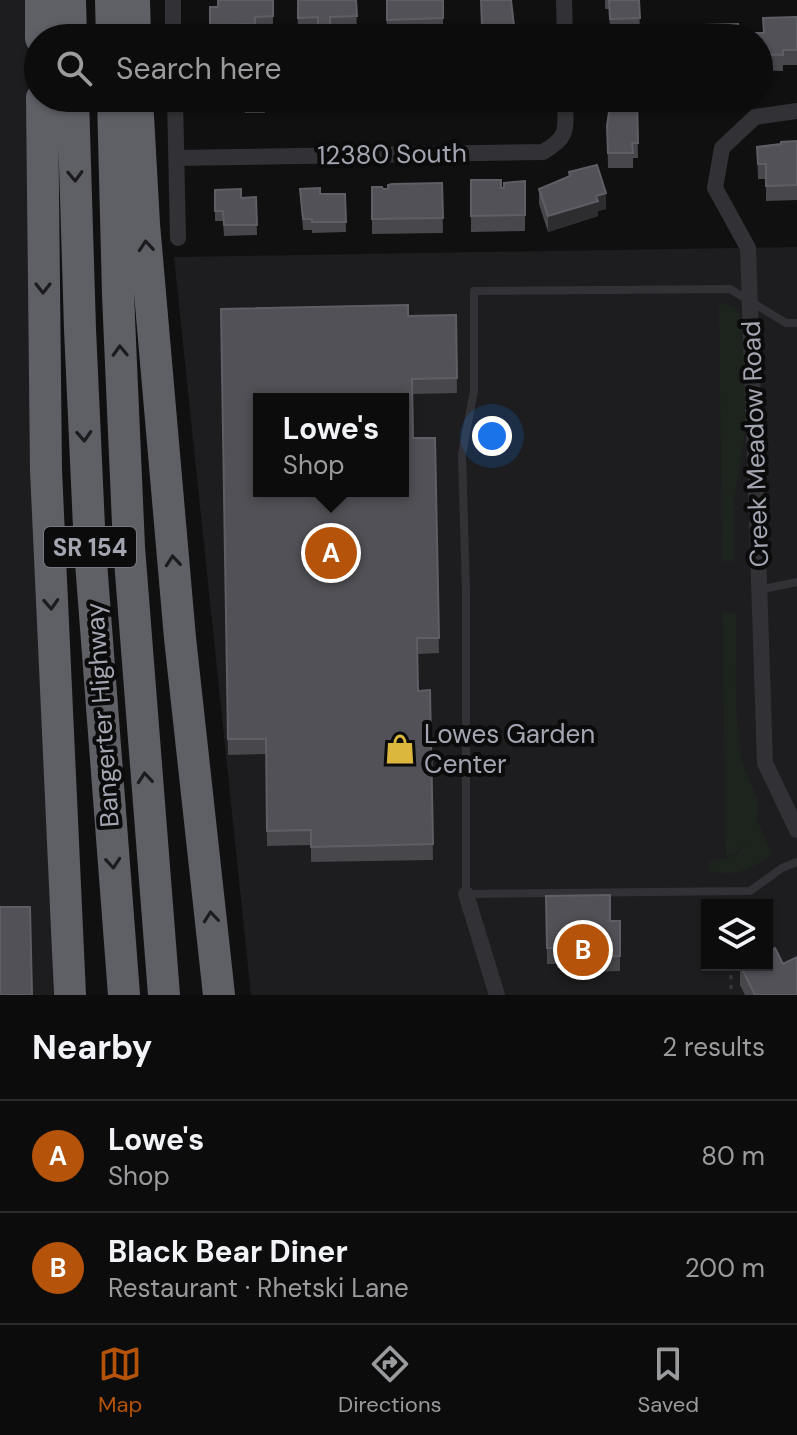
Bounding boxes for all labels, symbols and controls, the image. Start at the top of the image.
search box [24,24,773,112]
icon: search [52,46,96,90]
text: Search here [116,49,282,88]
street label: 12380 South [317,136,467,172]
one-way arrow [67,170,84,183]
one-way arrow [138,239,155,252]
one-way arrow [34,282,52,295]
street label: Creek Meadow Road [734,320,776,568]
one-way arrow [111,344,128,357]
popup [253,393,409,497]
text: Lowe's [283,409,379,448]
your location [472,416,512,456]
one-way arrow [76,430,93,443]
text: Shop [283,448,345,482]
pin: A [305,523,357,583]
road number: SR 154 [44,527,136,567]
one-way arrow [165,554,182,567]
one-way arrow [42,598,59,611]
street label: Bangerter Highway [77,601,127,829]
place label: Lowes Garden Center [424,717,595,781]
shop icon: Lowes Garden Center [383,732,417,766]
one-way arrow [137,771,154,784]
one-way arrow [104,857,121,870]
map controls [701,899,773,971]
button: layers [701,899,773,971]
one-way arrow [203,910,220,923]
pin: B [557,920,609,980]
text: Nearby [32,1025,152,1070]
text: 2 results [662,1030,765,1064]
text: Lowe's [108,1120,204,1159]
text: A [49,1139,67,1173]
text: 80 m [701,1139,765,1173]
text: Shop [108,1159,170,1193]
text: Black Bear Diner [108,1232,348,1271]
text: B [50,1251,66,1285]
text: 200 m [685,1251,765,1285]
text: Restaurant · Rhetski Lane [108,1271,409,1305]
tab: Map [98,1342,142,1419]
tab: Directions [338,1342,442,1419]
tab: Saved [637,1342,699,1419]

